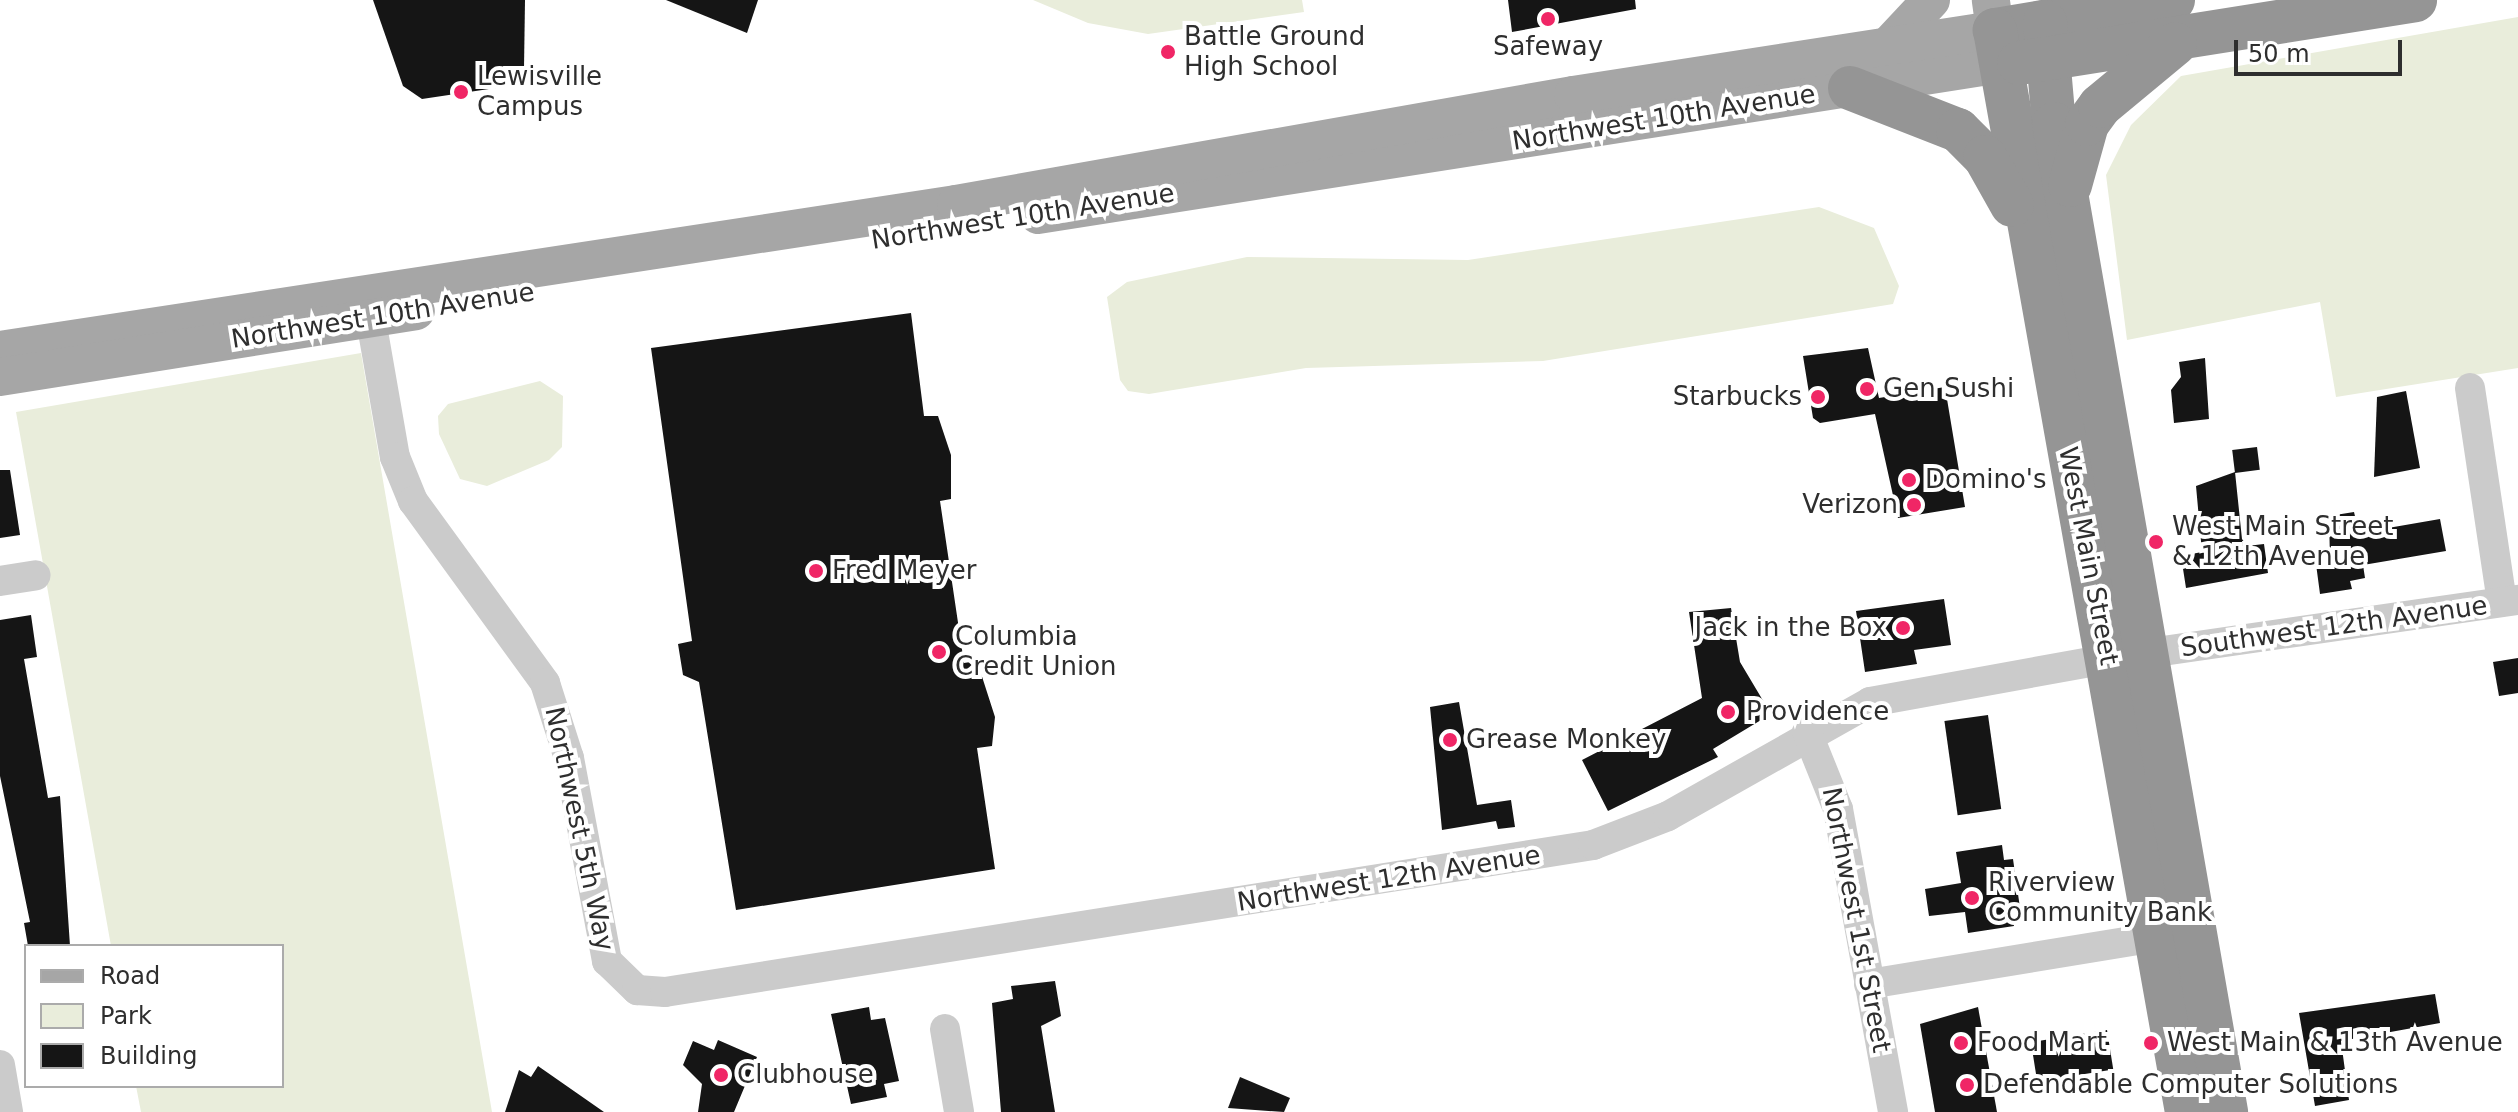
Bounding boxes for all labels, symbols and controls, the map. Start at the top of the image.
marker: Safeway [1539,10,1557,28]
place label: Battle Ground High School [1184,21,1365,82]
scale bar [2238,24,2406,74]
place label: Safeway [1493,31,1603,63]
text: 50 m [2248,40,2310,68]
marker: Battle Ground High School [1159,43,1177,61]
place label: Lewisville Campus [477,61,602,122]
street label: Northwest 10th Avenue [1510,79,1818,157]
marker: Lewisville Campus [452,83,470,101]
street label: Northwest 10th Avenue [869,178,1177,256]
street label: Northwest 10th Avenue [229,277,537,355]
place label: Gen Sushi [1883,373,2014,405]
marker: Gen Sushi [1858,380,1876,398]
place label: Starbucks [1673,381,1802,413]
marker: Starbucks [1809,388,1827,406]
street label: West Main Street [2052,444,2124,668]
place label: Domino's [1925,464,2047,496]
marker: Domino's [1900,471,1918,489]
place label: Verizon [1802,489,1898,521]
marker: Verizon [1905,496,1923,514]
place label: West Main Street & 12th Avenue [2172,511,2394,572]
marker: West Main Street & 12th Avenue [2147,533,2165,551]
place label: Fred Meyer [832,555,976,587]
marker: Fred Meyer [807,562,825,580]
street label: Southwest 12th Avenue [2179,590,2489,664]
place label: Jack in the Box [1695,612,1887,644]
marker: Jack in the Box [1894,619,1912,637]
place label: Columbia Credit Union [955,621,1117,682]
marker: Columbia Credit Union [930,643,948,661]
place label: Providence [1746,696,1889,728]
marker: Providence [1717,701,1739,723]
street label: Northwest 5th Way [538,704,620,954]
place label: Grease Monkey [1466,724,1666,756]
marker: Grease Monkey [1441,731,1459,749]
street label: Northwest 1st Street [1815,785,1897,1055]
street label: Northwest 12th Avenue [1235,840,1543,918]
place label: Riverview Community Bank [1988,867,2212,928]
marker: Riverview Community Bank [1963,889,1981,907]
legend [24,944,284,1088]
text: Road [100,962,160,990]
text: Park [100,1002,152,1030]
place label: Food Mart [1977,1027,2107,1059]
place label: West Main & 13th Avenue [2167,1027,2503,1059]
marker: Food Mart [1952,1034,1970,1052]
marker: West Main & 13th Avenue [2142,1034,2160,1052]
text: Building [100,1042,197,1070]
place label: Clubhouse [737,1059,874,1091]
marker: Clubhouse [712,1066,730,1084]
place label: Defendable Computer Solutions [1983,1069,2398,1101]
marker: Defendable Computer Solutions [1958,1076,1976,1094]

